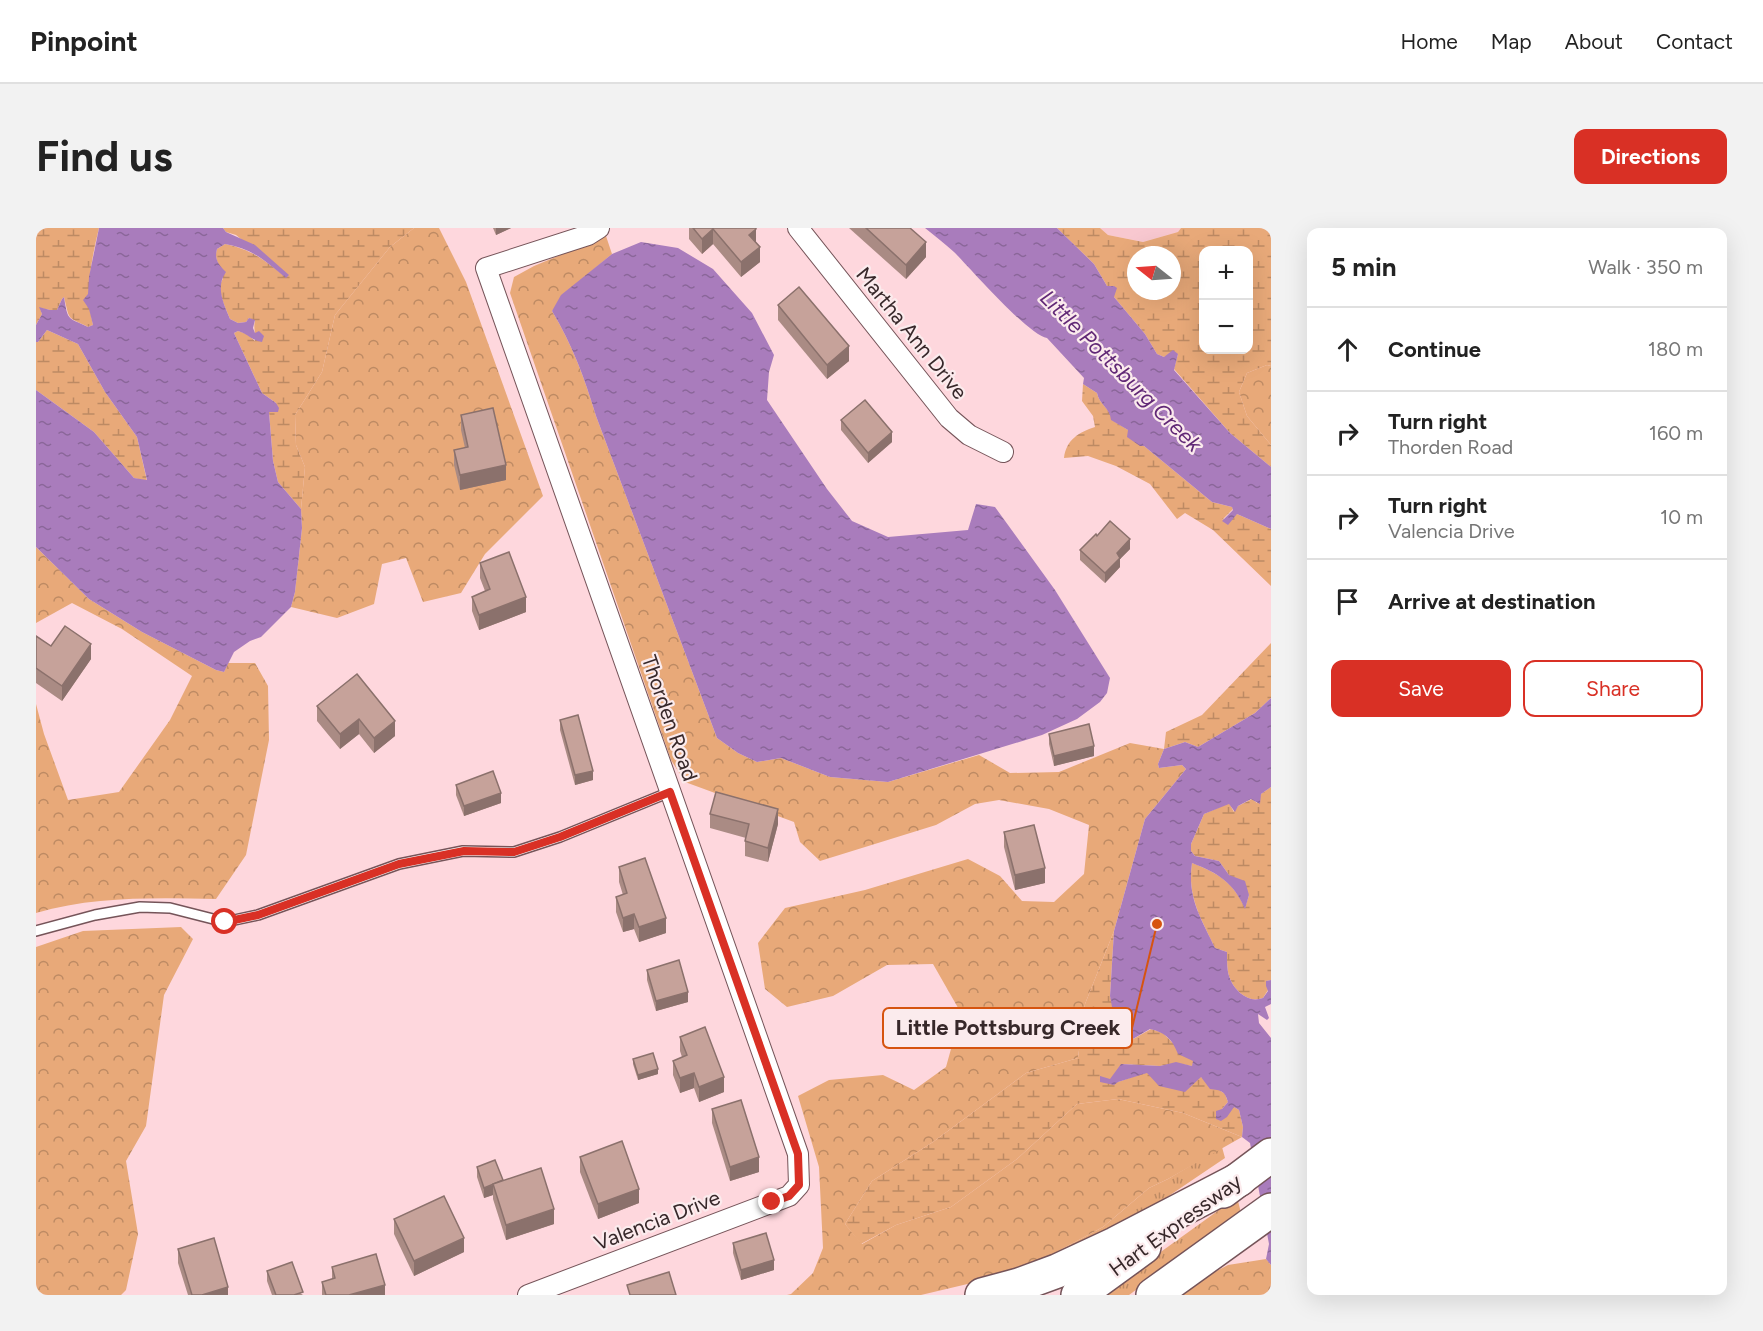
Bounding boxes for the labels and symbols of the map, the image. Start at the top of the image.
north arrow [1127,246,1181,300]
street label: Martha Ann Drive [851,262,973,404]
water label: Little Pottsburg Creek [1034,284,1208,458]
street label: Thorden Road [637,652,703,784]
route start [211,908,237,934]
callout: Little Pottsburg Creek [883,1008,1132,1048]
text: Little Pottsburg Creek [896,1014,1121,1041]
street label: Hart Expressway [1104,1169,1246,1281]
street label: Valencia Drive [590,1185,724,1255]
route end [758,1188,784,1214]

